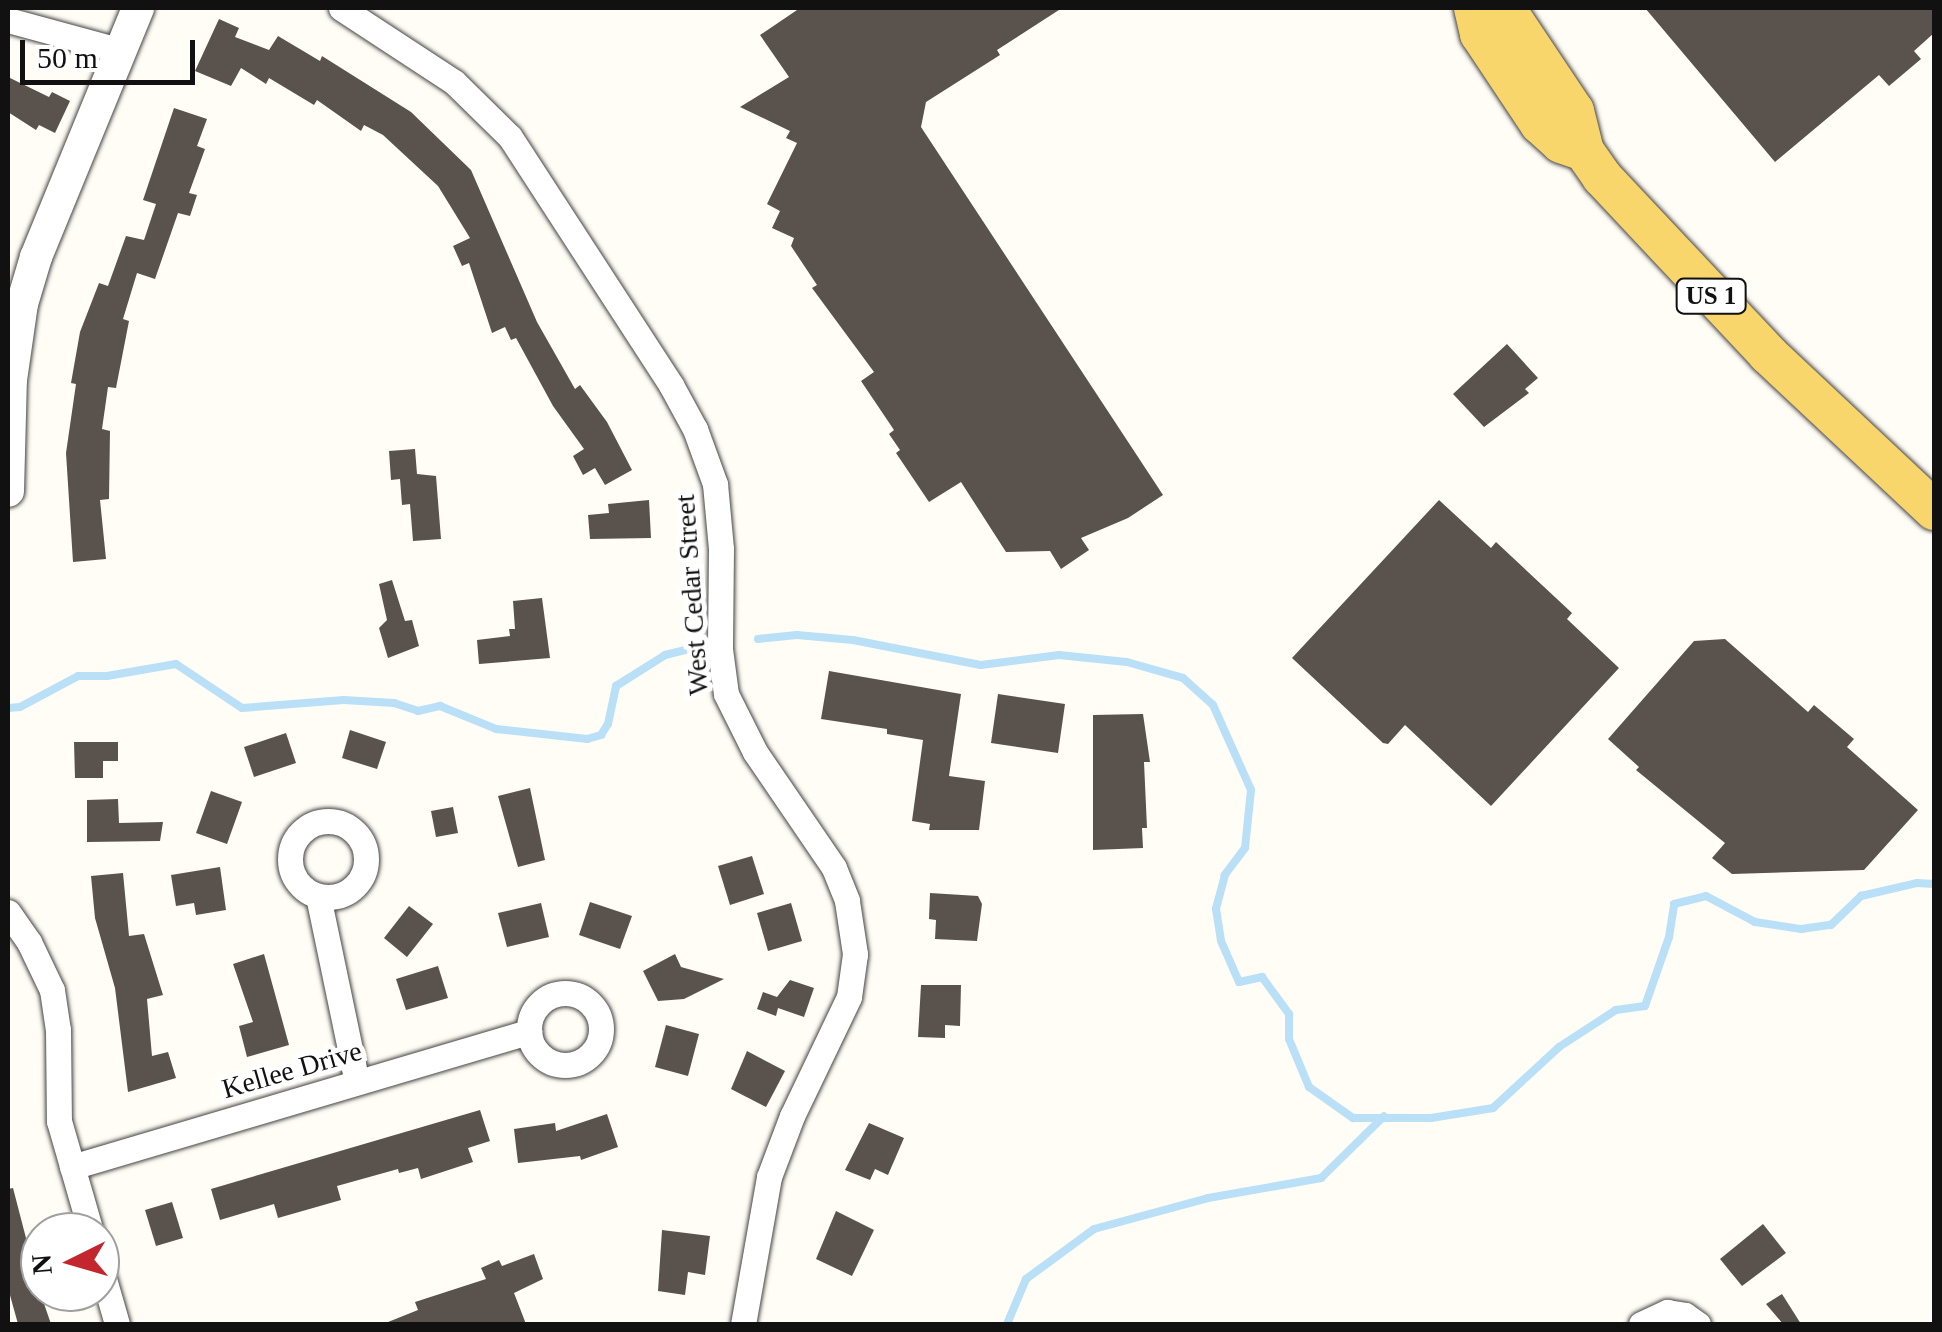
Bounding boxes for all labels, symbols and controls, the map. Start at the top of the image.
scale bar [25,20,200,82]
text: 50 m [37,41,98,74]
road number: US 1 [1674,276,1748,316]
street label: West Cedar Street [668,493,716,697]
street label: Kellee Drive [218,1034,366,1106]
north arrow [20,1212,120,1312]
text: N [25,1253,58,1276]

